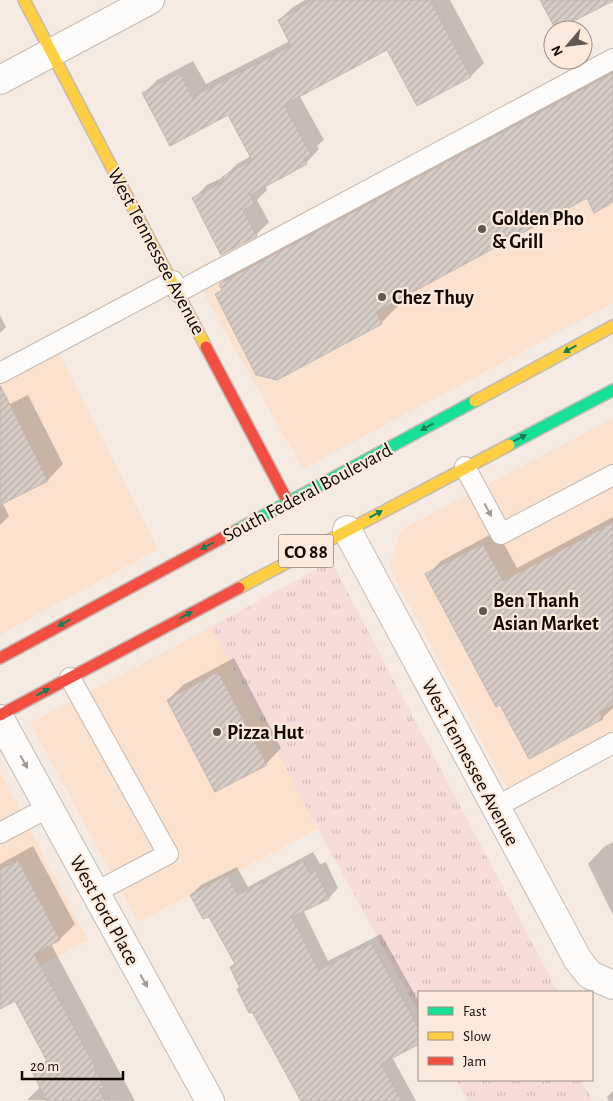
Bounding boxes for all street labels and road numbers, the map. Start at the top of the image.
street label: West Tennessee Avenue [104,165,208,338]
street label: South Federal Boulevard [220,440,395,546]
road number: CO 88 [278,534,334,568]
street label: West Tennessee Avenue [418,676,522,849]
street label: West Ford Place [66,852,143,969]

